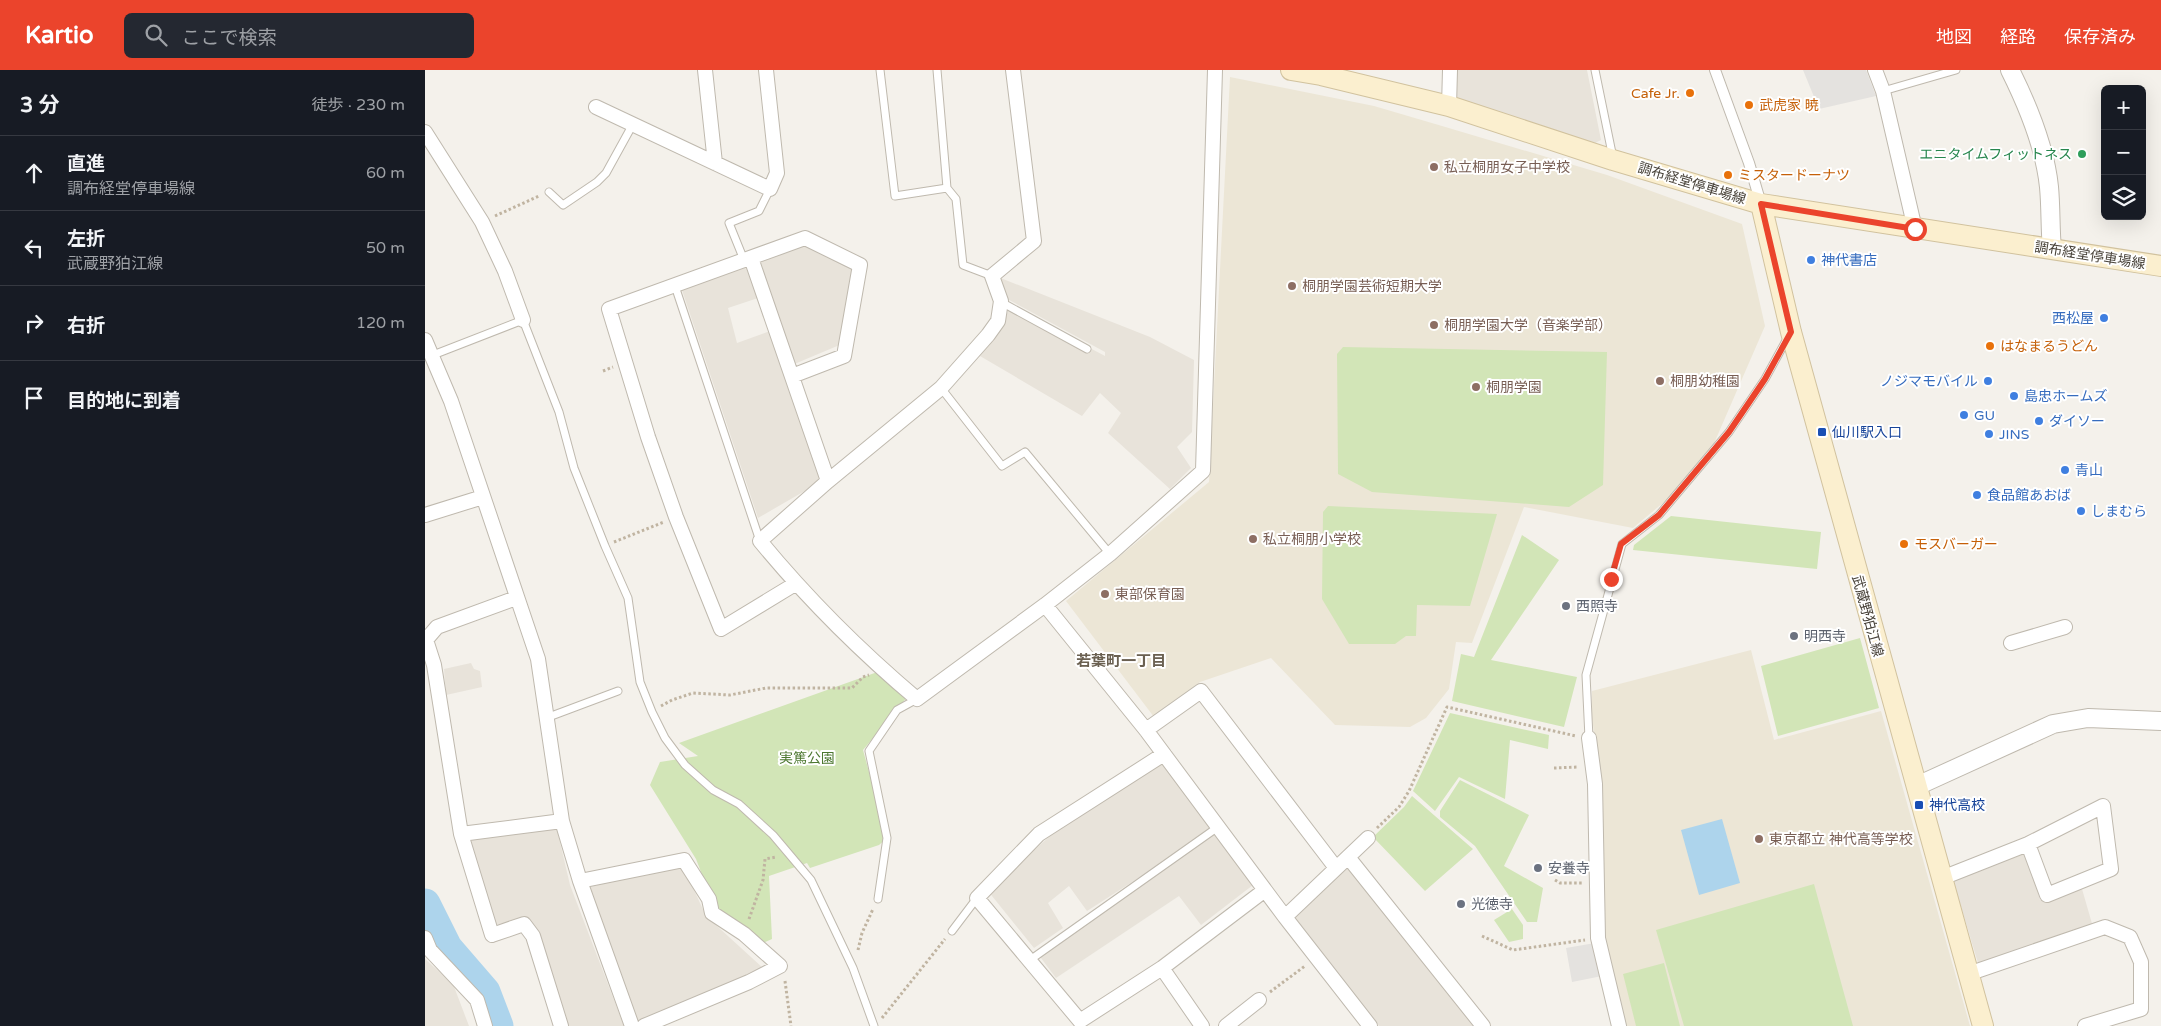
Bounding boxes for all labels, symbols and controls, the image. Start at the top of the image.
search box [124,13,474,58]
text: Kartio [25,21,94,50]
icon: search [142,21,170,49]
text: 地図 [1936,26,1972,48]
text: 経路 [2000,26,2036,48]
text: 保存済み [2064,26,2136,48]
text: ここで検索 [182,27,277,49]
place label: Cafe Jr. [1631,85,1680,102]
map controls [2101,85,2146,220]
button: + [2101,85,2146,130]
marker: Cafe Jr. [1684,87,1696,99]
text: 3 分 [20,93,60,118]
text: 徒歩 · 230 m [312,95,405,115]
place label: 武虎家 暁 [1759,97,1819,114]
marker: 武虎家 暁 [1743,99,1755,111]
button: − [2101,130,2146,175]
place label: エニタイムフィットネス [1919,146,2072,163]
marker: エニタイムフィットネス [2076,148,2088,160]
text: 直進 [67,153,105,175]
icon: ahead [20,159,48,187]
place label: 私立桐朋女子中学校 [1444,159,1570,176]
street label: 調布経堂停車場線 [1636,159,1748,208]
marker: 私立桐朋女子中学校 [1428,161,1440,173]
text: 60 m [366,163,405,183]
place label: ミスタードーナツ [1738,167,1850,184]
marker: ミスタードーナツ [1722,169,1734,181]
button: layers [2101,175,2146,220]
text: 調布経堂停車場線 [67,179,195,199]
route start [1904,218,1927,241]
text: 左折 [67,228,105,250]
icon: left [20,234,48,262]
text: 50 m [366,238,405,258]
street label: 調布経堂停車場線 [2033,238,2147,273]
place label: 神代書店 [1821,252,1877,269]
text: 武蔵野狛江線 [67,254,163,274]
marker: 神代書店 [1805,254,1817,266]
place label: 桐朋学園芸術短期大学 [1302,278,1442,295]
marker: 桐朋学園芸術短期大学 [1286,280,1298,292]
icon: right [20,309,48,337]
place label: 西松屋 [2052,310,2094,327]
marker: 西松屋 [2098,312,2110,324]
text: 120 m [356,313,405,333]
text: 右折 [67,315,105,337]
place label: 桐朋学園大学（音楽学部） [1444,317,1612,334]
marker: 桐朋学園大学（音楽学部） [1428,319,1440,331]
place label: はなまるうどん [2000,338,2098,355]
marker: はなまるうどん [1984,340,1996,352]
place label: 桐朋幼稚園 [1670,373,1740,390]
place label: ノジマモバイル [1880,373,1978,390]
marker: 桐朋幼稚園 [1654,375,1666,387]
marker: ノジマモバイル [1982,375,1994,387]
place label: 桐朋学園 [1486,379,1542,396]
marker: 桐朋学園 [1470,381,1482,393]
icon: arrive [20,384,48,412]
place label: 島忠ホームズ [2024,388,2108,405]
text: 目的地に到着 [67,390,181,412]
marker: 島忠ホームズ [2008,390,2020,402]
place label: GU [1974,407,1995,424]
marker: GU [1958,409,1970,421]
place label: ダイソー [2049,413,2105,430]
marker: ダイソー [2033,415,2045,427]
place label: 仙川駅入口 [1832,424,1902,441]
marker: 仙川駅入口 [1816,426,1828,438]
place label: JINS [1999,426,2030,443]
marker: JINS [1983,428,1995,440]
place label: 青山 [2075,462,2103,479]
marker: 青山 [2059,464,2071,476]
place label: 食品館あおば [1987,487,2071,504]
marker: 食品館あおば [1971,489,1983,501]
place label: しまむら [2091,503,2147,520]
marker: しまむら [2075,505,2087,517]
place label: 私立桐朋小学校 [1263,531,1361,548]
marker: 私立桐朋小学校 [1247,533,1259,545]
place label: モスバーガー [1914,536,1998,553]
marker: モスバーガー [1898,538,1910,550]
route end [1600,568,1623,591]
street label: 武蔵野狛江線 [1848,573,1887,659]
place label: 東部保育園 [1115,586,1185,603]
marker: 東部保育園 [1099,588,1111,600]
place label: 西照寺 [1576,598,1618,615]
marker: 西照寺 [1560,600,1572,612]
place label: 明西寺 [1804,628,1846,645]
marker: 明西寺 [1788,630,1800,642]
district label: 若葉町一丁目 [1076,652,1166,670]
park label: 実篤公園 [779,750,835,767]
place label: 神代高校 [1929,797,1985,814]
marker: 神代高校 [1913,799,1925,811]
place label: 東京都立 神代高等学校 [1769,831,1913,848]
marker: 東京都立 神代高等学校 [1753,833,1765,845]
place label: 安養寺 [1548,860,1590,877]
marker: 安養寺 [1532,862,1544,874]
place label: 光徳寺 [1471,896,1513,913]
marker: 光徳寺 [1455,898,1467,910]

